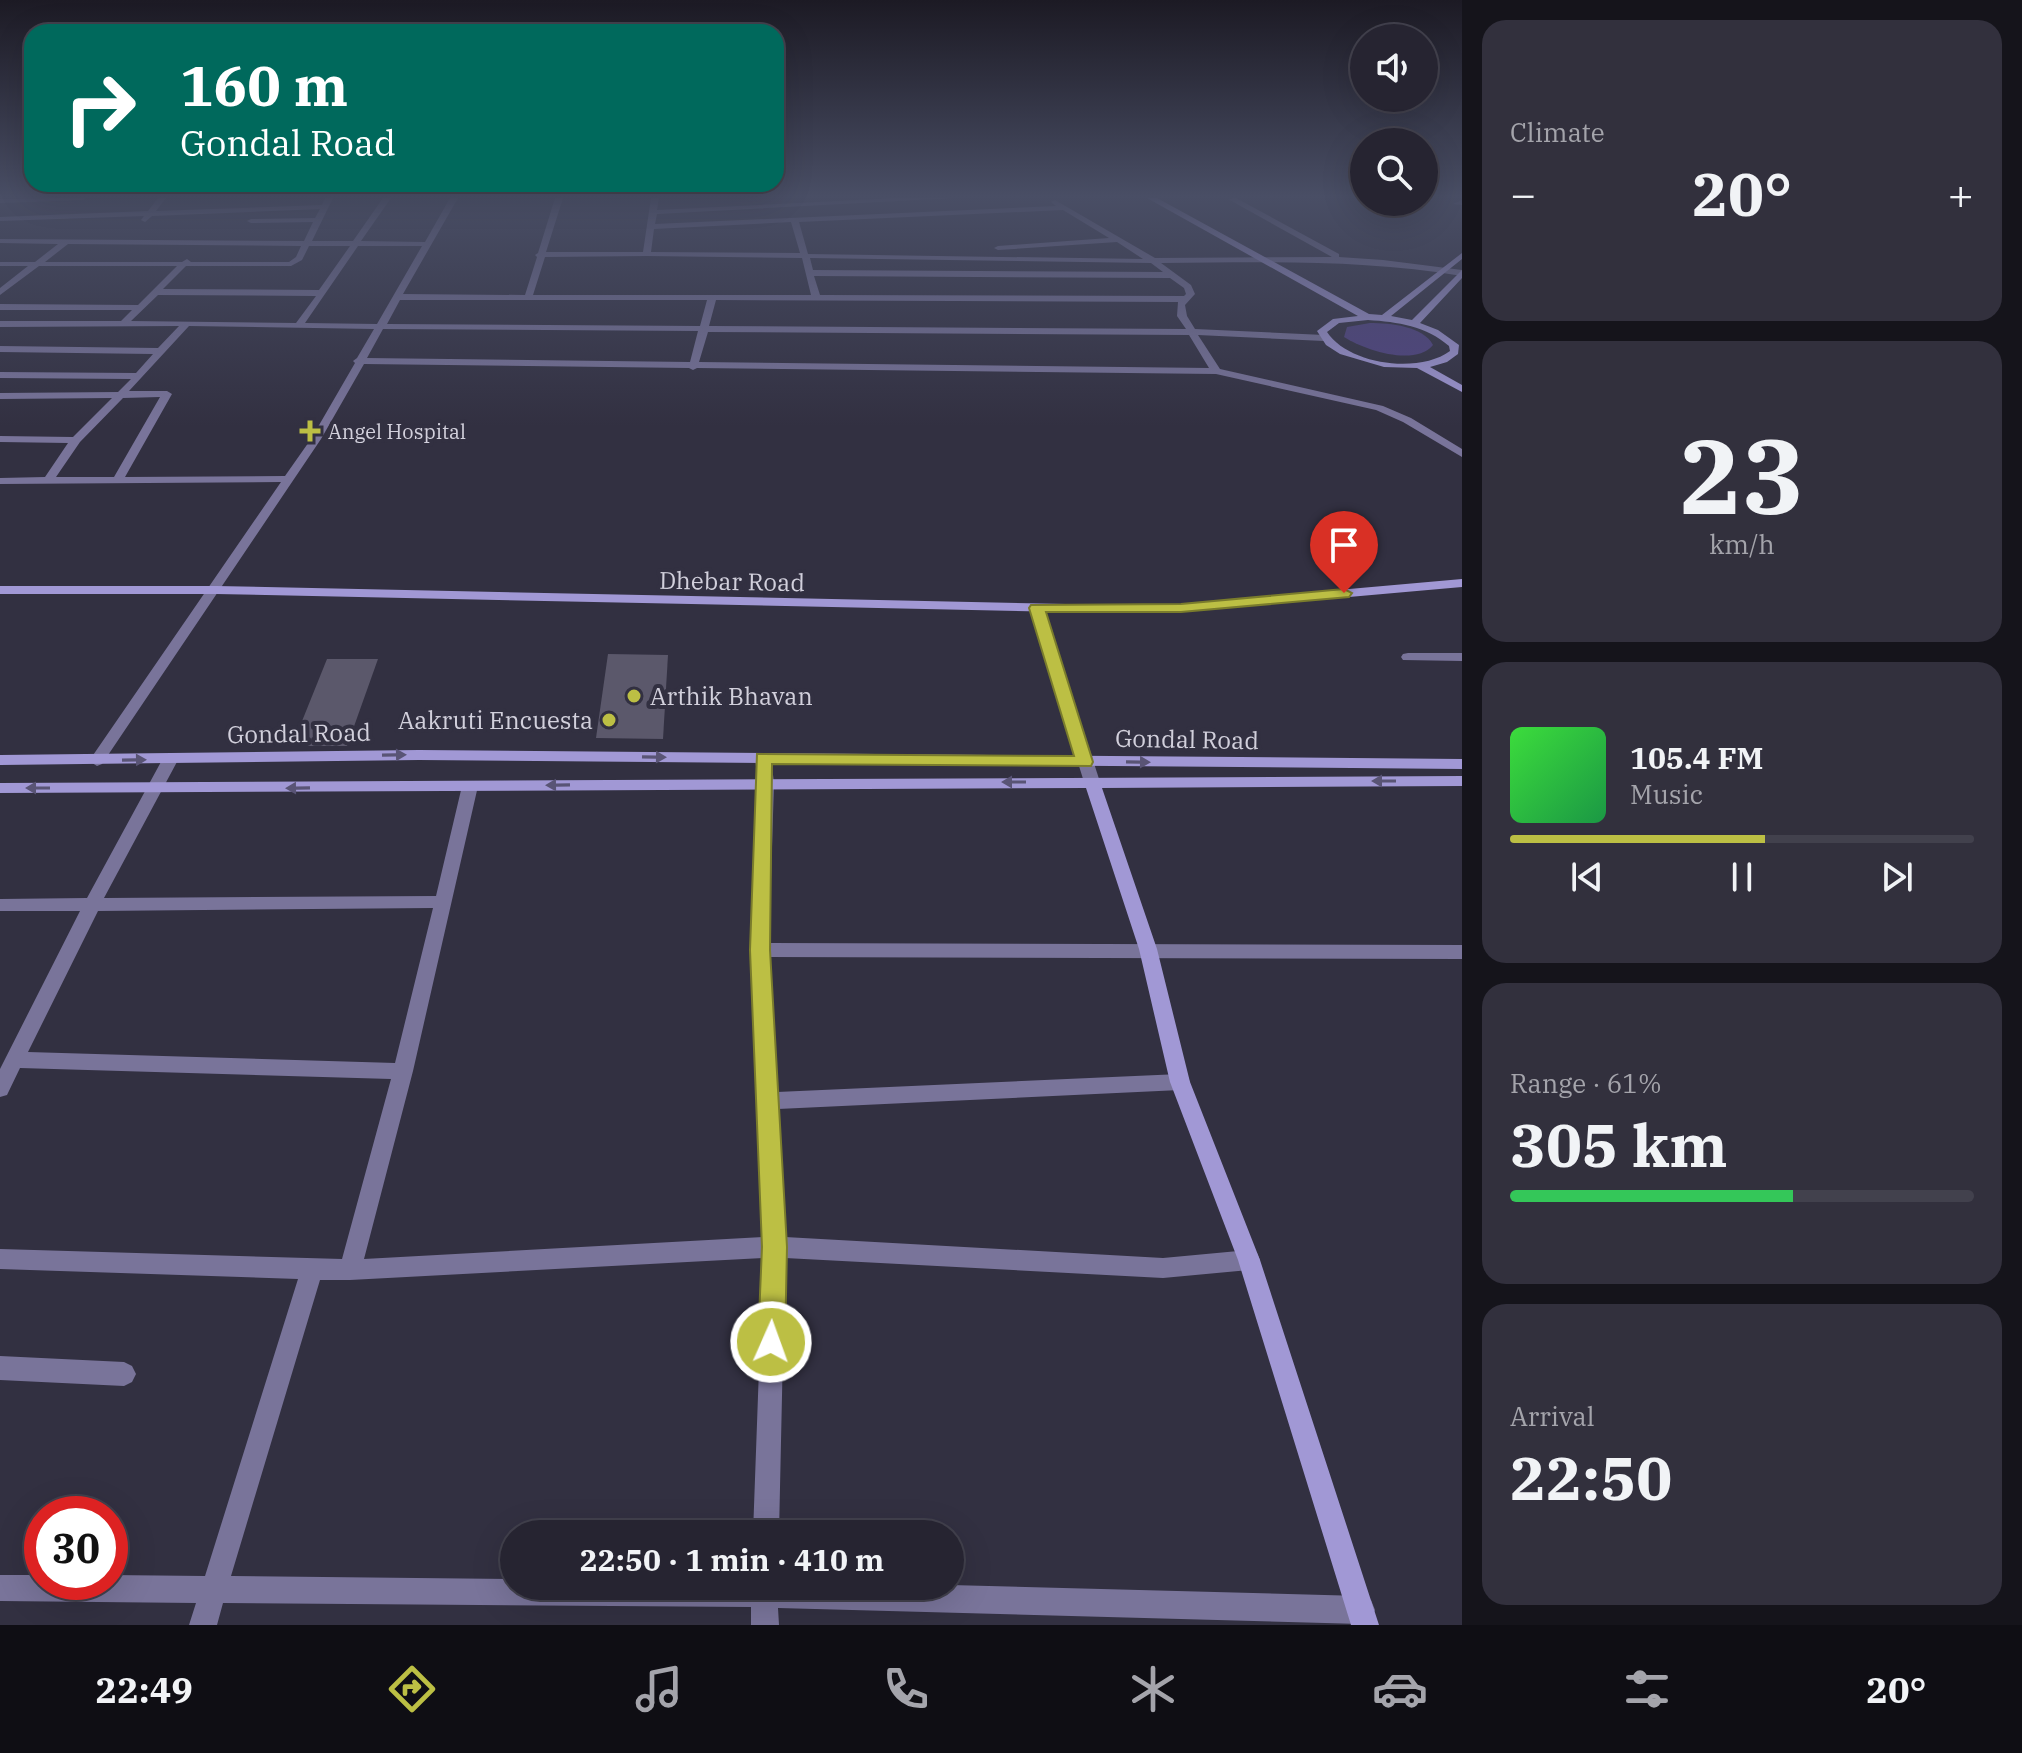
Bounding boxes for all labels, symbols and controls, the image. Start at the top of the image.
map controls [1350,24,1438,216]
button: sound [1350,24,1438,112]
text: 160 m [180,49,348,121]
icon: right [48,56,152,160]
text: Climate [1510,115,1605,149]
text: Gondal Road [180,119,396,166]
button: search [1350,128,1438,216]
text: 20° [1692,154,1792,233]
text: − [1510,165,1536,222]
text: + [1948,165,1974,222]
text: 23 [1680,407,1804,543]
place label: Angel Hospital [328,418,466,445]
marker: Angel Hospital [299,420,321,442]
pin [1310,511,1378,593]
icon: arrive [1322,523,1366,567]
text: km/h [1709,527,1775,561]
street label: Dhebar Road [659,564,805,598]
place label: Arthik Bhavan [650,680,813,712]
marker: Arthik Bhavan [625,687,643,705]
place label: Aakruti Encuesta [398,704,593,736]
marker: Aakruti Encuesta [600,711,618,729]
street label: Gondal Road [227,716,371,750]
street label: Gondal Road [1115,722,1259,756]
text: 105.4 FM [1630,738,1763,777]
one-way arrow [382,749,407,762]
one-way arrow [642,751,667,763]
one-way arrow [122,754,147,767]
one-way arrow [1126,756,1151,769]
one-way arrow [1371,775,1396,787]
one-way arrow [1001,776,1026,788]
text: Music [1630,777,1703,811]
one-way arrow [545,779,570,791]
one-way arrow [25,782,50,794]
one-way arrow [285,782,310,794]
icon: previous [1565,855,1609,899]
icon: pause [1720,855,1764,899]
icon: next [1875,855,1919,899]
text: Range · 61% [1510,1066,1662,1100]
text: 305 km [1510,1105,1728,1184]
position arrow [729,1300,813,1384]
text: Arrival [1510,1399,1595,1433]
text: 22:50 [1510,1438,1672,1517]
speed limit sign: 30 [24,1496,128,1600]
text: 22:50 · 1 min · 410 m [580,1540,884,1579]
icon: directions [384,1661,440,1717]
icon: music [631,1661,687,1717]
icon: phone [878,1661,934,1717]
icon: climate [1125,1661,1181,1717]
icon: car [1372,1661,1428,1717]
icon: filters [1619,1661,1675,1717]
text: 22:49 [96,1666,193,1713]
text: 20° [1866,1666,1926,1713]

